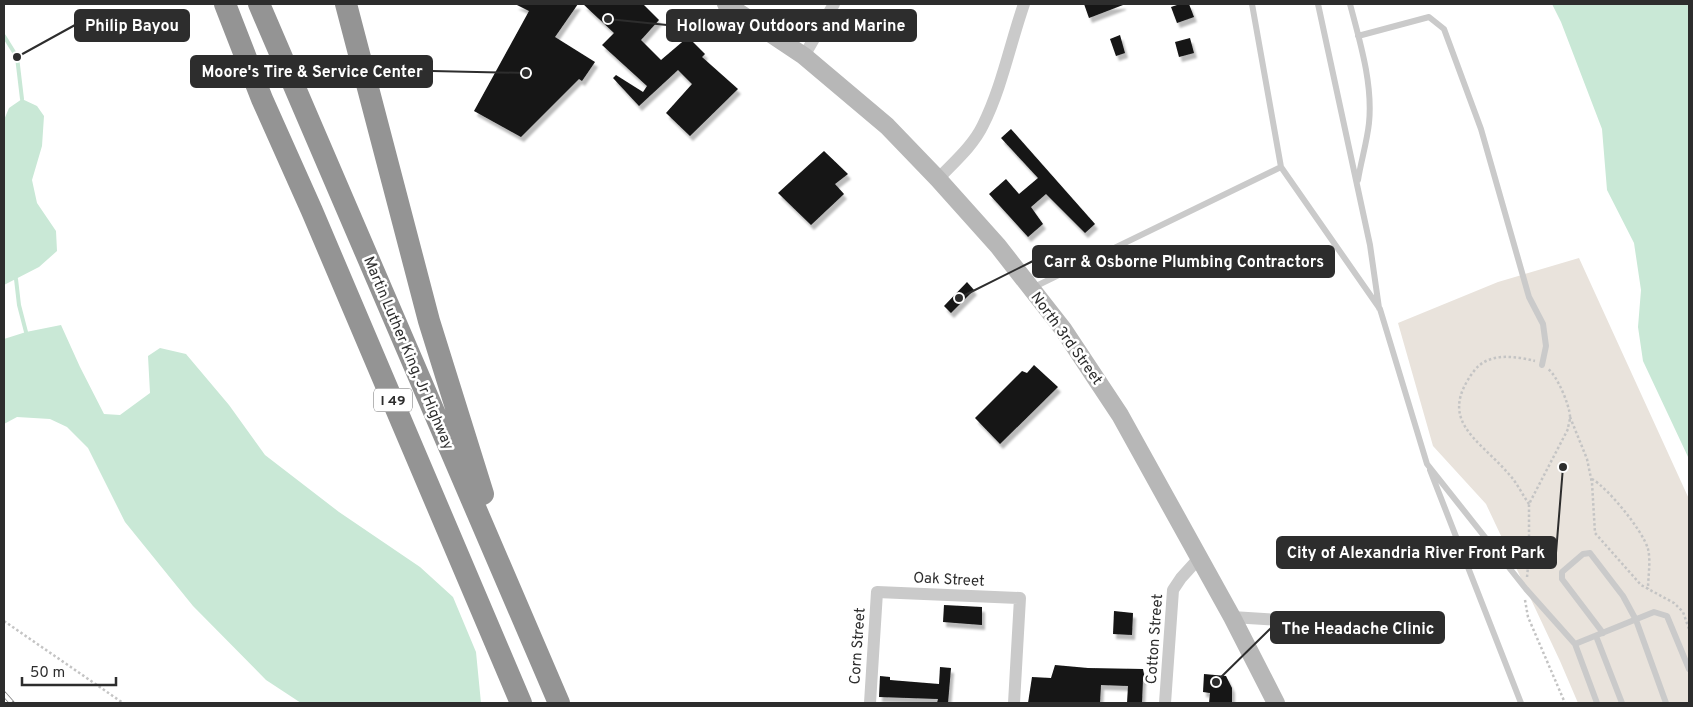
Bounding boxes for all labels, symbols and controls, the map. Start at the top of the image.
callout: Philip Bayou [75,10,189,41]
callout: Holloway Outdoors and Marine [667,10,916,41]
text: Philip Bayou [85,17,179,37]
text: Holloway Outdoors and Marine [677,17,905,37]
callout: Moore's Tire & Service Center [191,56,432,87]
text: Moore's Tire & Service Center [201,63,423,83]
callout: Carr & Osborne Plumbing Contractors [1033,246,1334,277]
text: Carr & Osborne Plumbing Contractors [1044,253,1324,273]
street label: Martin Luther King, Jr Highway [358,254,457,453]
street label: North 3rd Street [1026,289,1106,389]
road number: I 49 [374,388,412,412]
callout: City of Alexandria River Front Park [1277,537,1556,568]
text: City of Alexandria River Front Park [1287,544,1545,564]
street label: Oak Street [913,569,985,592]
street label: Cotton Street [1143,593,1168,685]
street label: Corn Street [846,607,871,685]
callout: The Headache Clinic [1271,612,1444,643]
text: The Headache Clinic [1282,620,1434,640]
scale bar [22,654,116,686]
text: 50 m [30,664,65,683]

